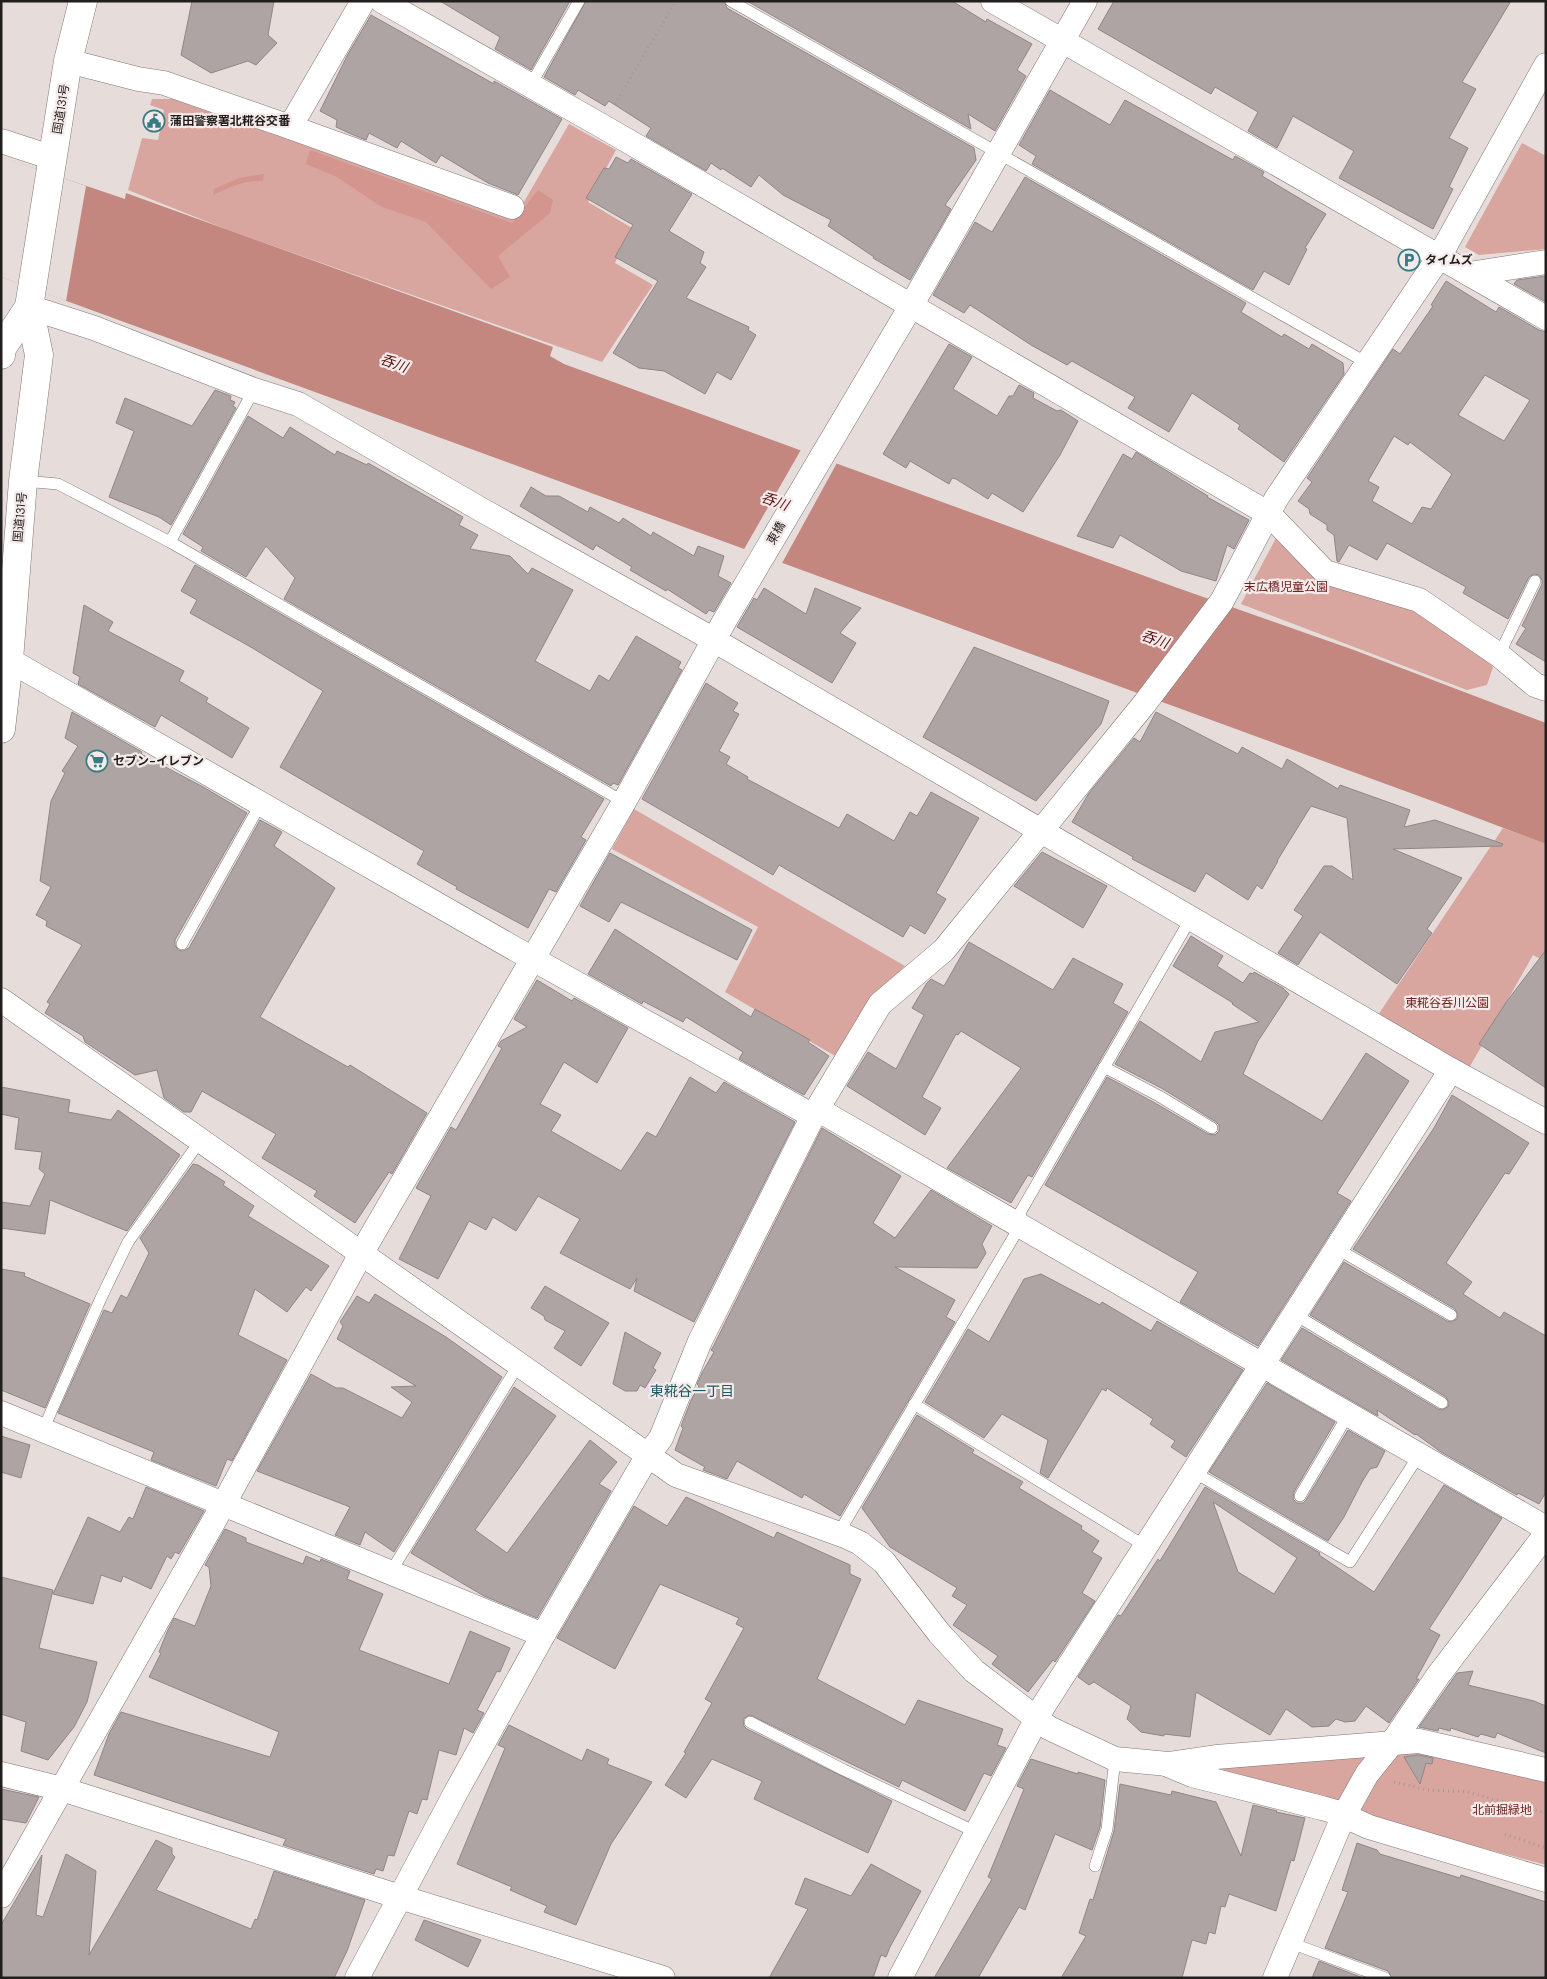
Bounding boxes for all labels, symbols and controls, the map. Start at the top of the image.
street label: 国道131号 [49,83,73,135]
public building icon: 蒲田警察署北糀谷交番 [142,109,166,133]
place label: 蒲田警察署北糀谷交番 [170,113,291,129]
parking icon: タイムズ [1397,248,1421,272]
place label: タイムズ [1425,252,1473,268]
water label: 呑川 [378,350,412,377]
water label: 呑川 [759,488,793,515]
street label: 国道131号 [10,491,30,543]
street label: 東橋 [763,519,789,547]
park label: 末広橋児童公園 [1244,579,1328,595]
water label: 呑川 [1139,626,1173,653]
supermarket icon: セブン-イレブン [85,749,109,773]
place label: セブン-イレブン [113,753,204,769]
park label: 東糀谷呑川公園 [1405,995,1489,1011]
district label: 東糀谷一丁目 [650,1382,734,1400]
park label: 北前掘緑地 [1472,1802,1532,1818]

